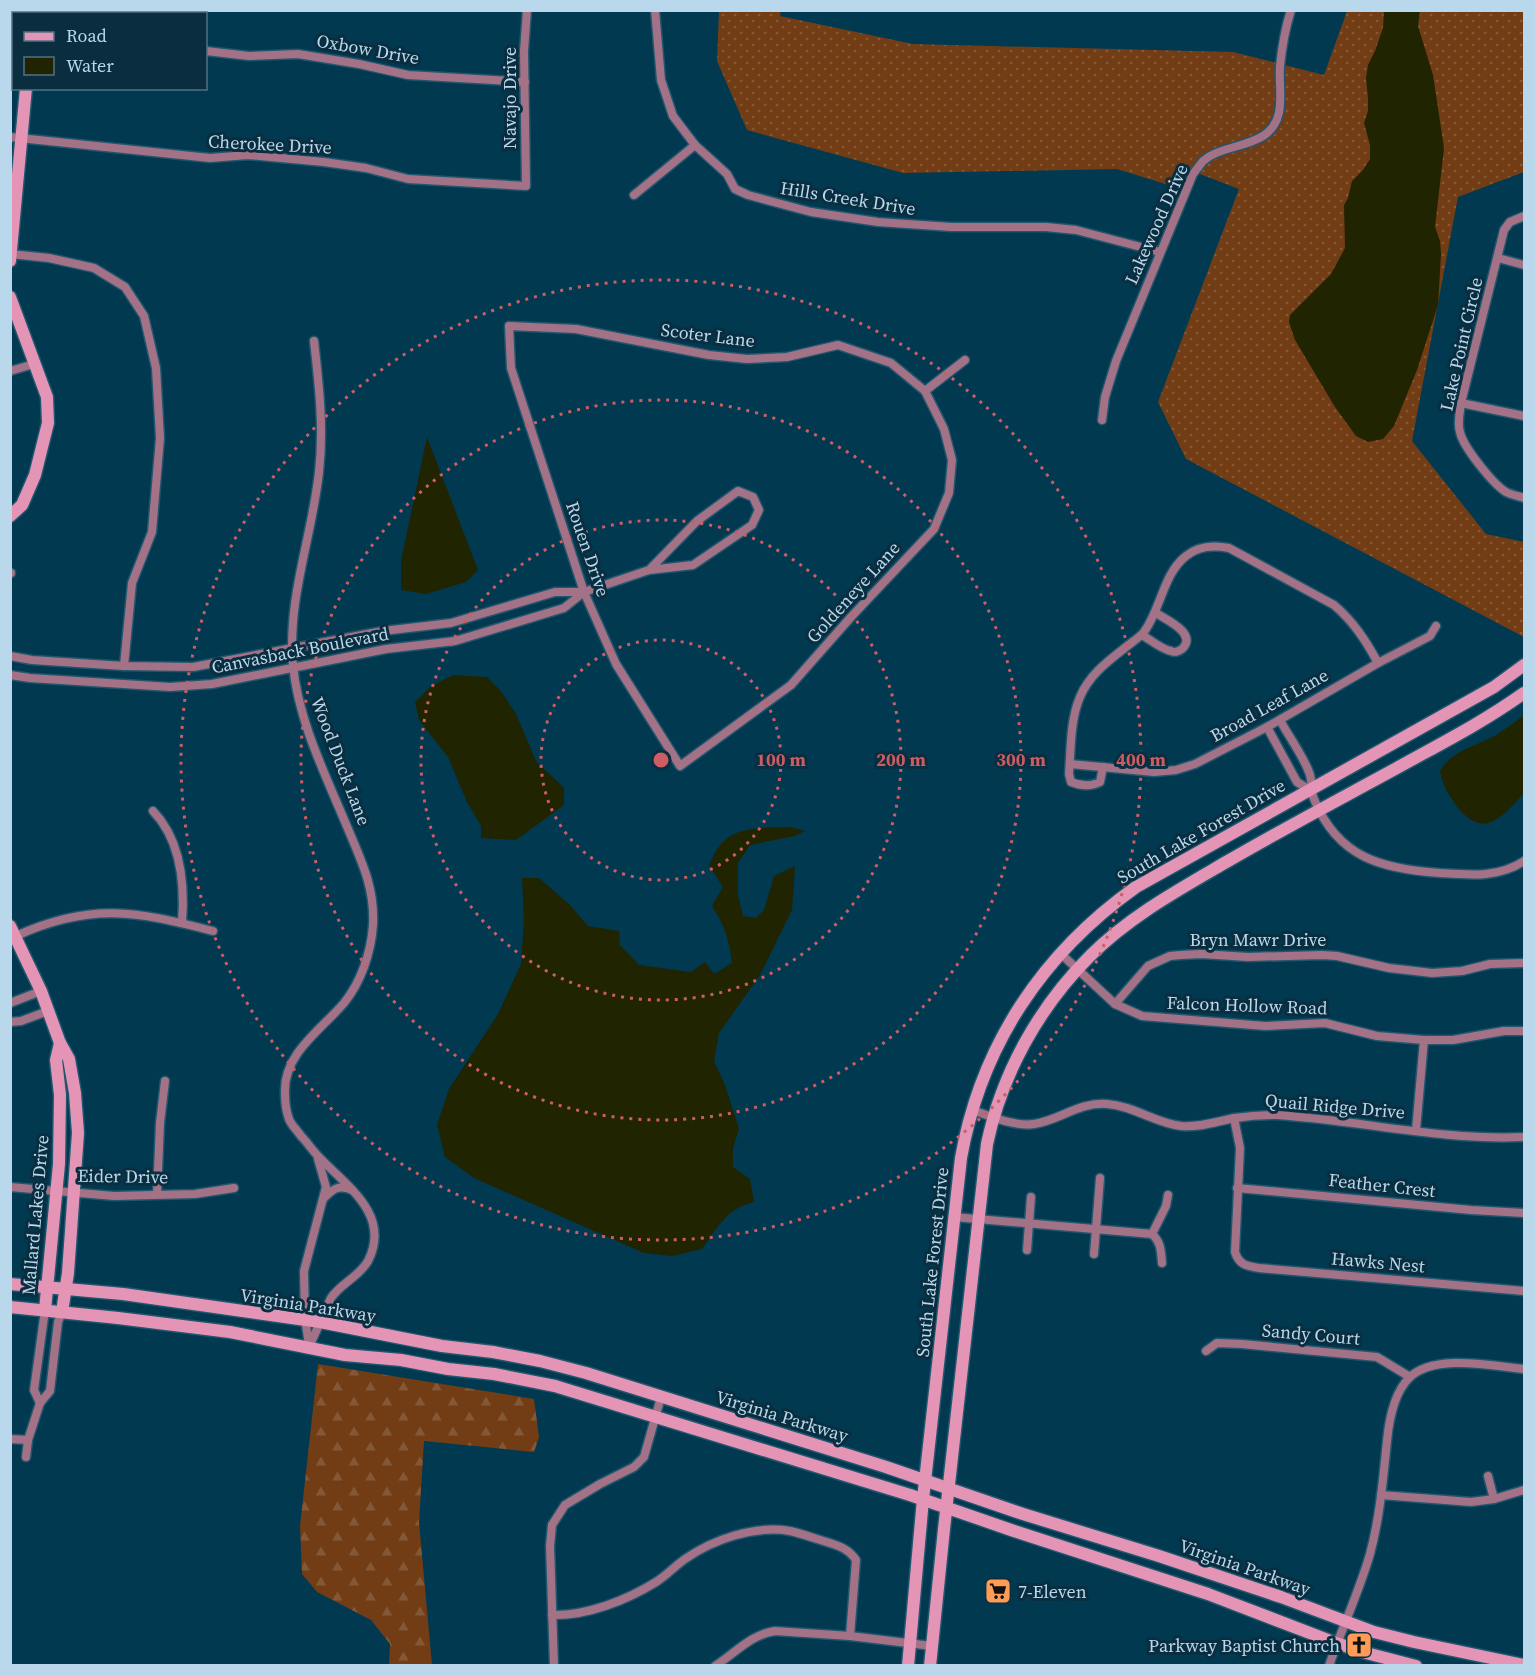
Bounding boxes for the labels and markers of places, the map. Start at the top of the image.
centre of rings [651,750,671,770]
supermarket icon: 7-Eleven [983,1576,1013,1606]
place label: 7-Eleven [1018,1579,1087,1604]
church icon: Parkway Baptist Church [1344,1630,1374,1660]
place label: Parkway Baptist Church [1148,1633,1340,1658]

